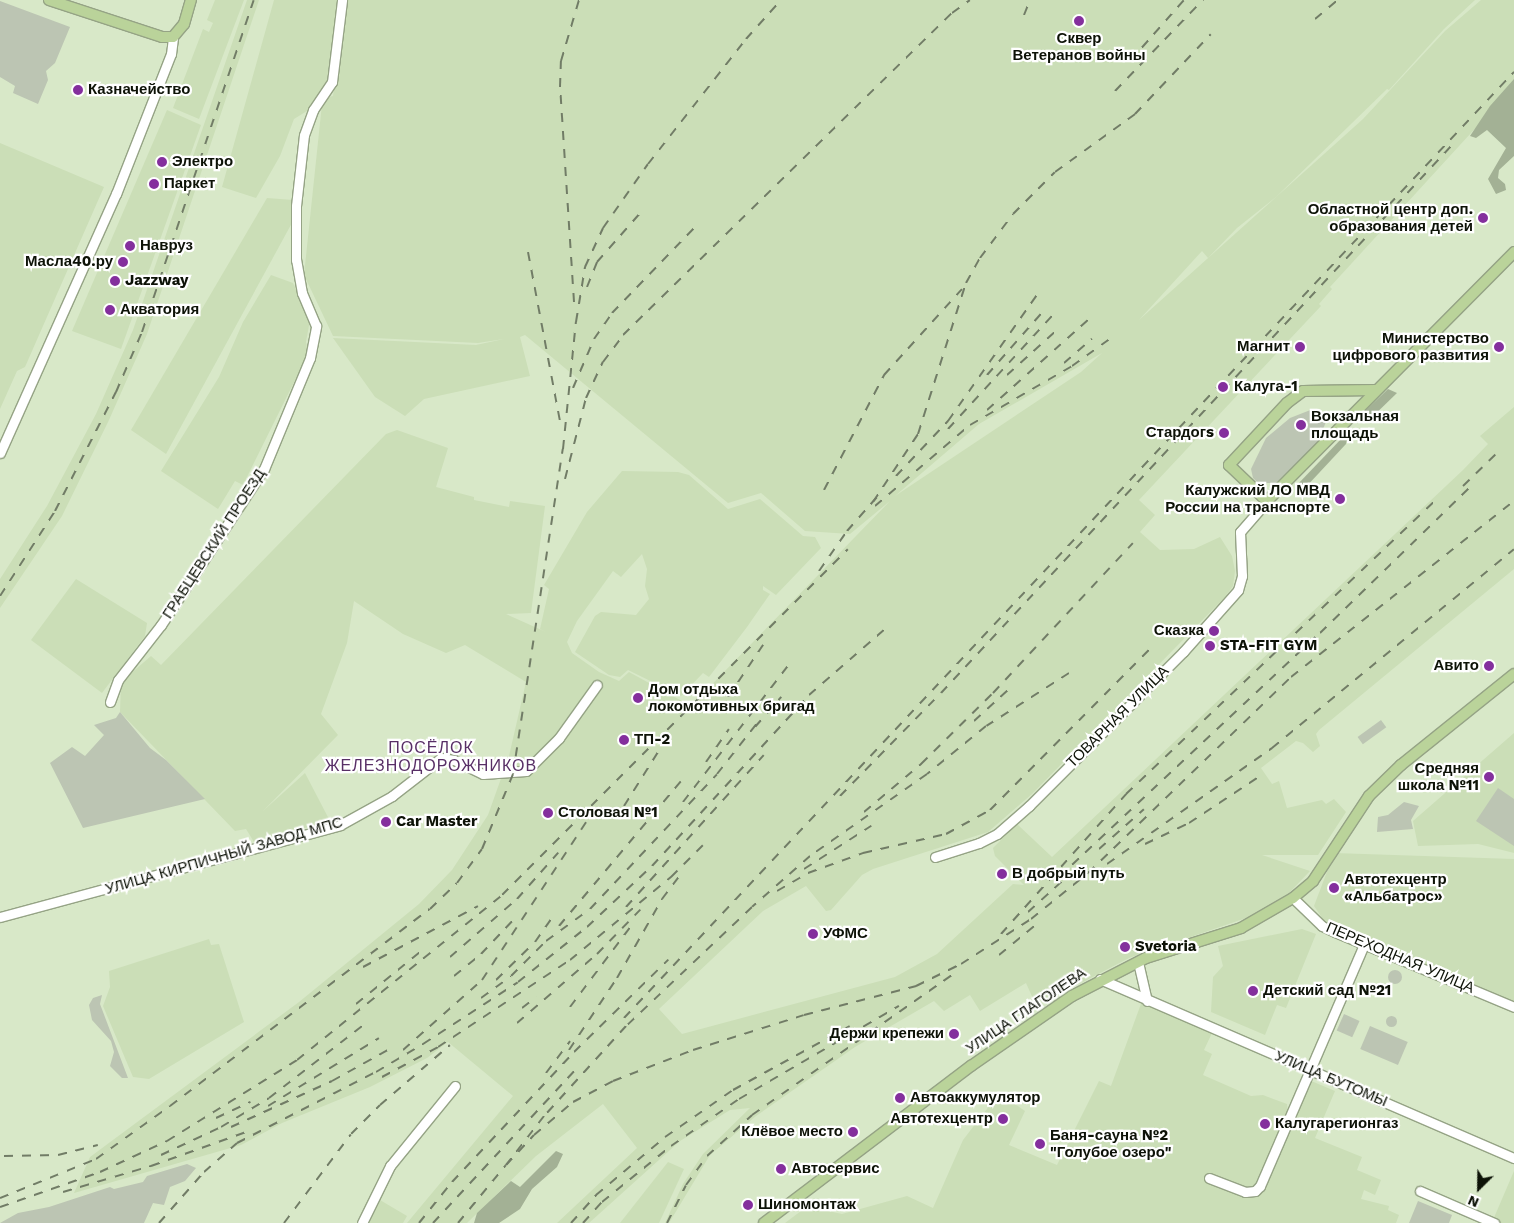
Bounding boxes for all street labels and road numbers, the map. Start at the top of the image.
street label: ГРАБЦЕВСКИЙ ПРОЕЗД [159,466,269,622]
street label: ТОВАРНАЯ УЛИЦА [1063,662,1173,772]
street label: УЛИЦА КИРПИЧНЫЙ ЗАВОД МПС [103,813,345,899]
street label: ПЕРЕХОДНАЯ УЛИЦА [1323,919,1477,997]
street label: УЛИЦА ГЛАГОЛЕВА [962,964,1090,1058]
street label: УЛИЦА БУТОМЫ [1272,1047,1390,1111]

